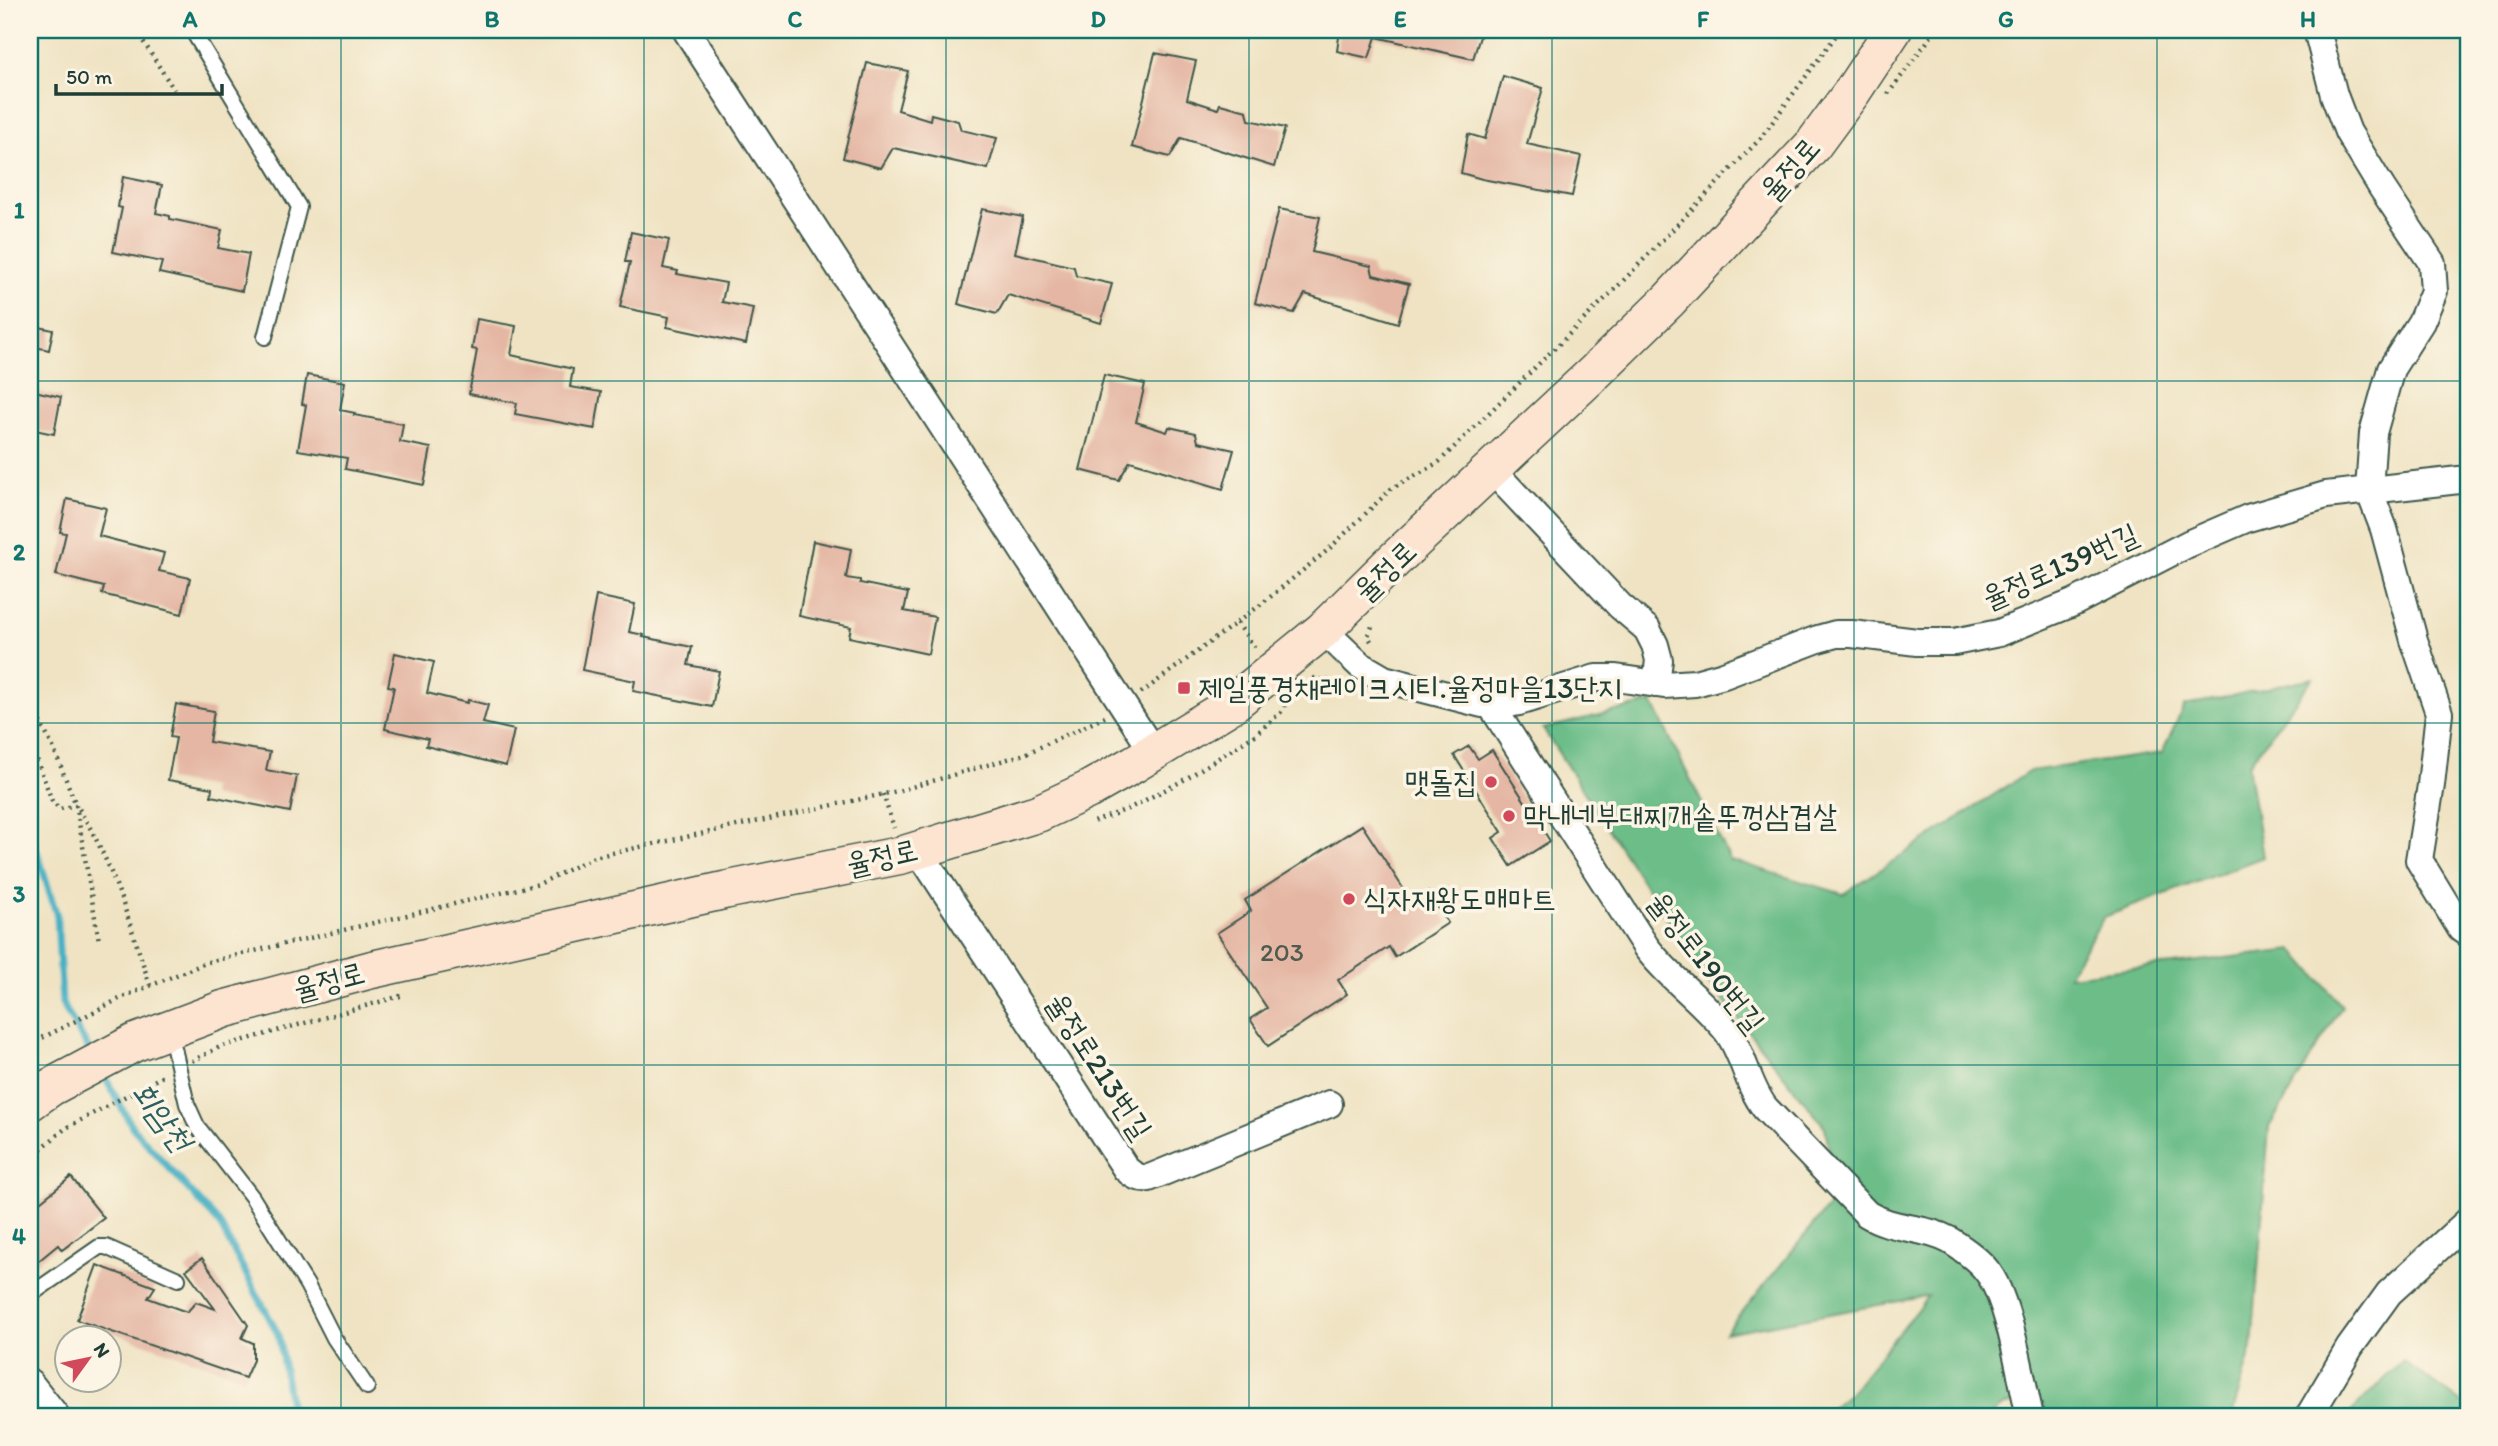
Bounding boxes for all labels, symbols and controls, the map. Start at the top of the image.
text: A [182,5,198,33]
text: B [485,5,500,33]
text: C [788,5,803,33]
text: D [1090,5,1106,33]
text: E [1394,5,1407,33]
text: F [1697,5,1710,33]
text: G [1998,5,2014,33]
text: H [2300,5,2316,33]
scale bar [56,52,222,96]
text: 50 m [66,64,113,89]
street label: 율정로 [1752,129,1827,208]
text: 1 [14,196,25,224]
street label: 율정로139번길 [1976,515,2143,616]
street label: 율정로 [1346,532,1424,609]
text: 2 [13,538,26,566]
place label: 제일풍경채레이크시티.율정마을13단지 [1198,669,1622,706]
marker: 제일풍경채레이크시티.율정마을13단지 [1176,680,1192,696]
place label: 맷돌집 [1405,763,1477,800]
marker: 맷돌집 [1483,774,1499,790]
place label: 막내네부대찌개솥뚜껑삼겹살 [1523,797,1837,834]
marker: 막내네부대찌개솥뚜껑삼겹살 [1501,808,1517,824]
street label: 율정로 [842,830,921,883]
text: 3 [13,880,26,908]
place label: 식자재왕도매마트 [1363,880,1556,917]
street label: 율정로190번길 [1640,884,1773,1040]
marker: 식자재왕도매마트 [1341,891,1357,907]
house number: 203 [1260,936,1304,968]
street label: 율정로 [289,953,369,1008]
street label: 율정로213번길 [1038,986,1160,1146]
water label: 회암천 [124,1074,202,1161]
text: 4 [12,1222,26,1250]
north arrow [52,1324,122,1394]
text: N [89,1338,115,1362]

